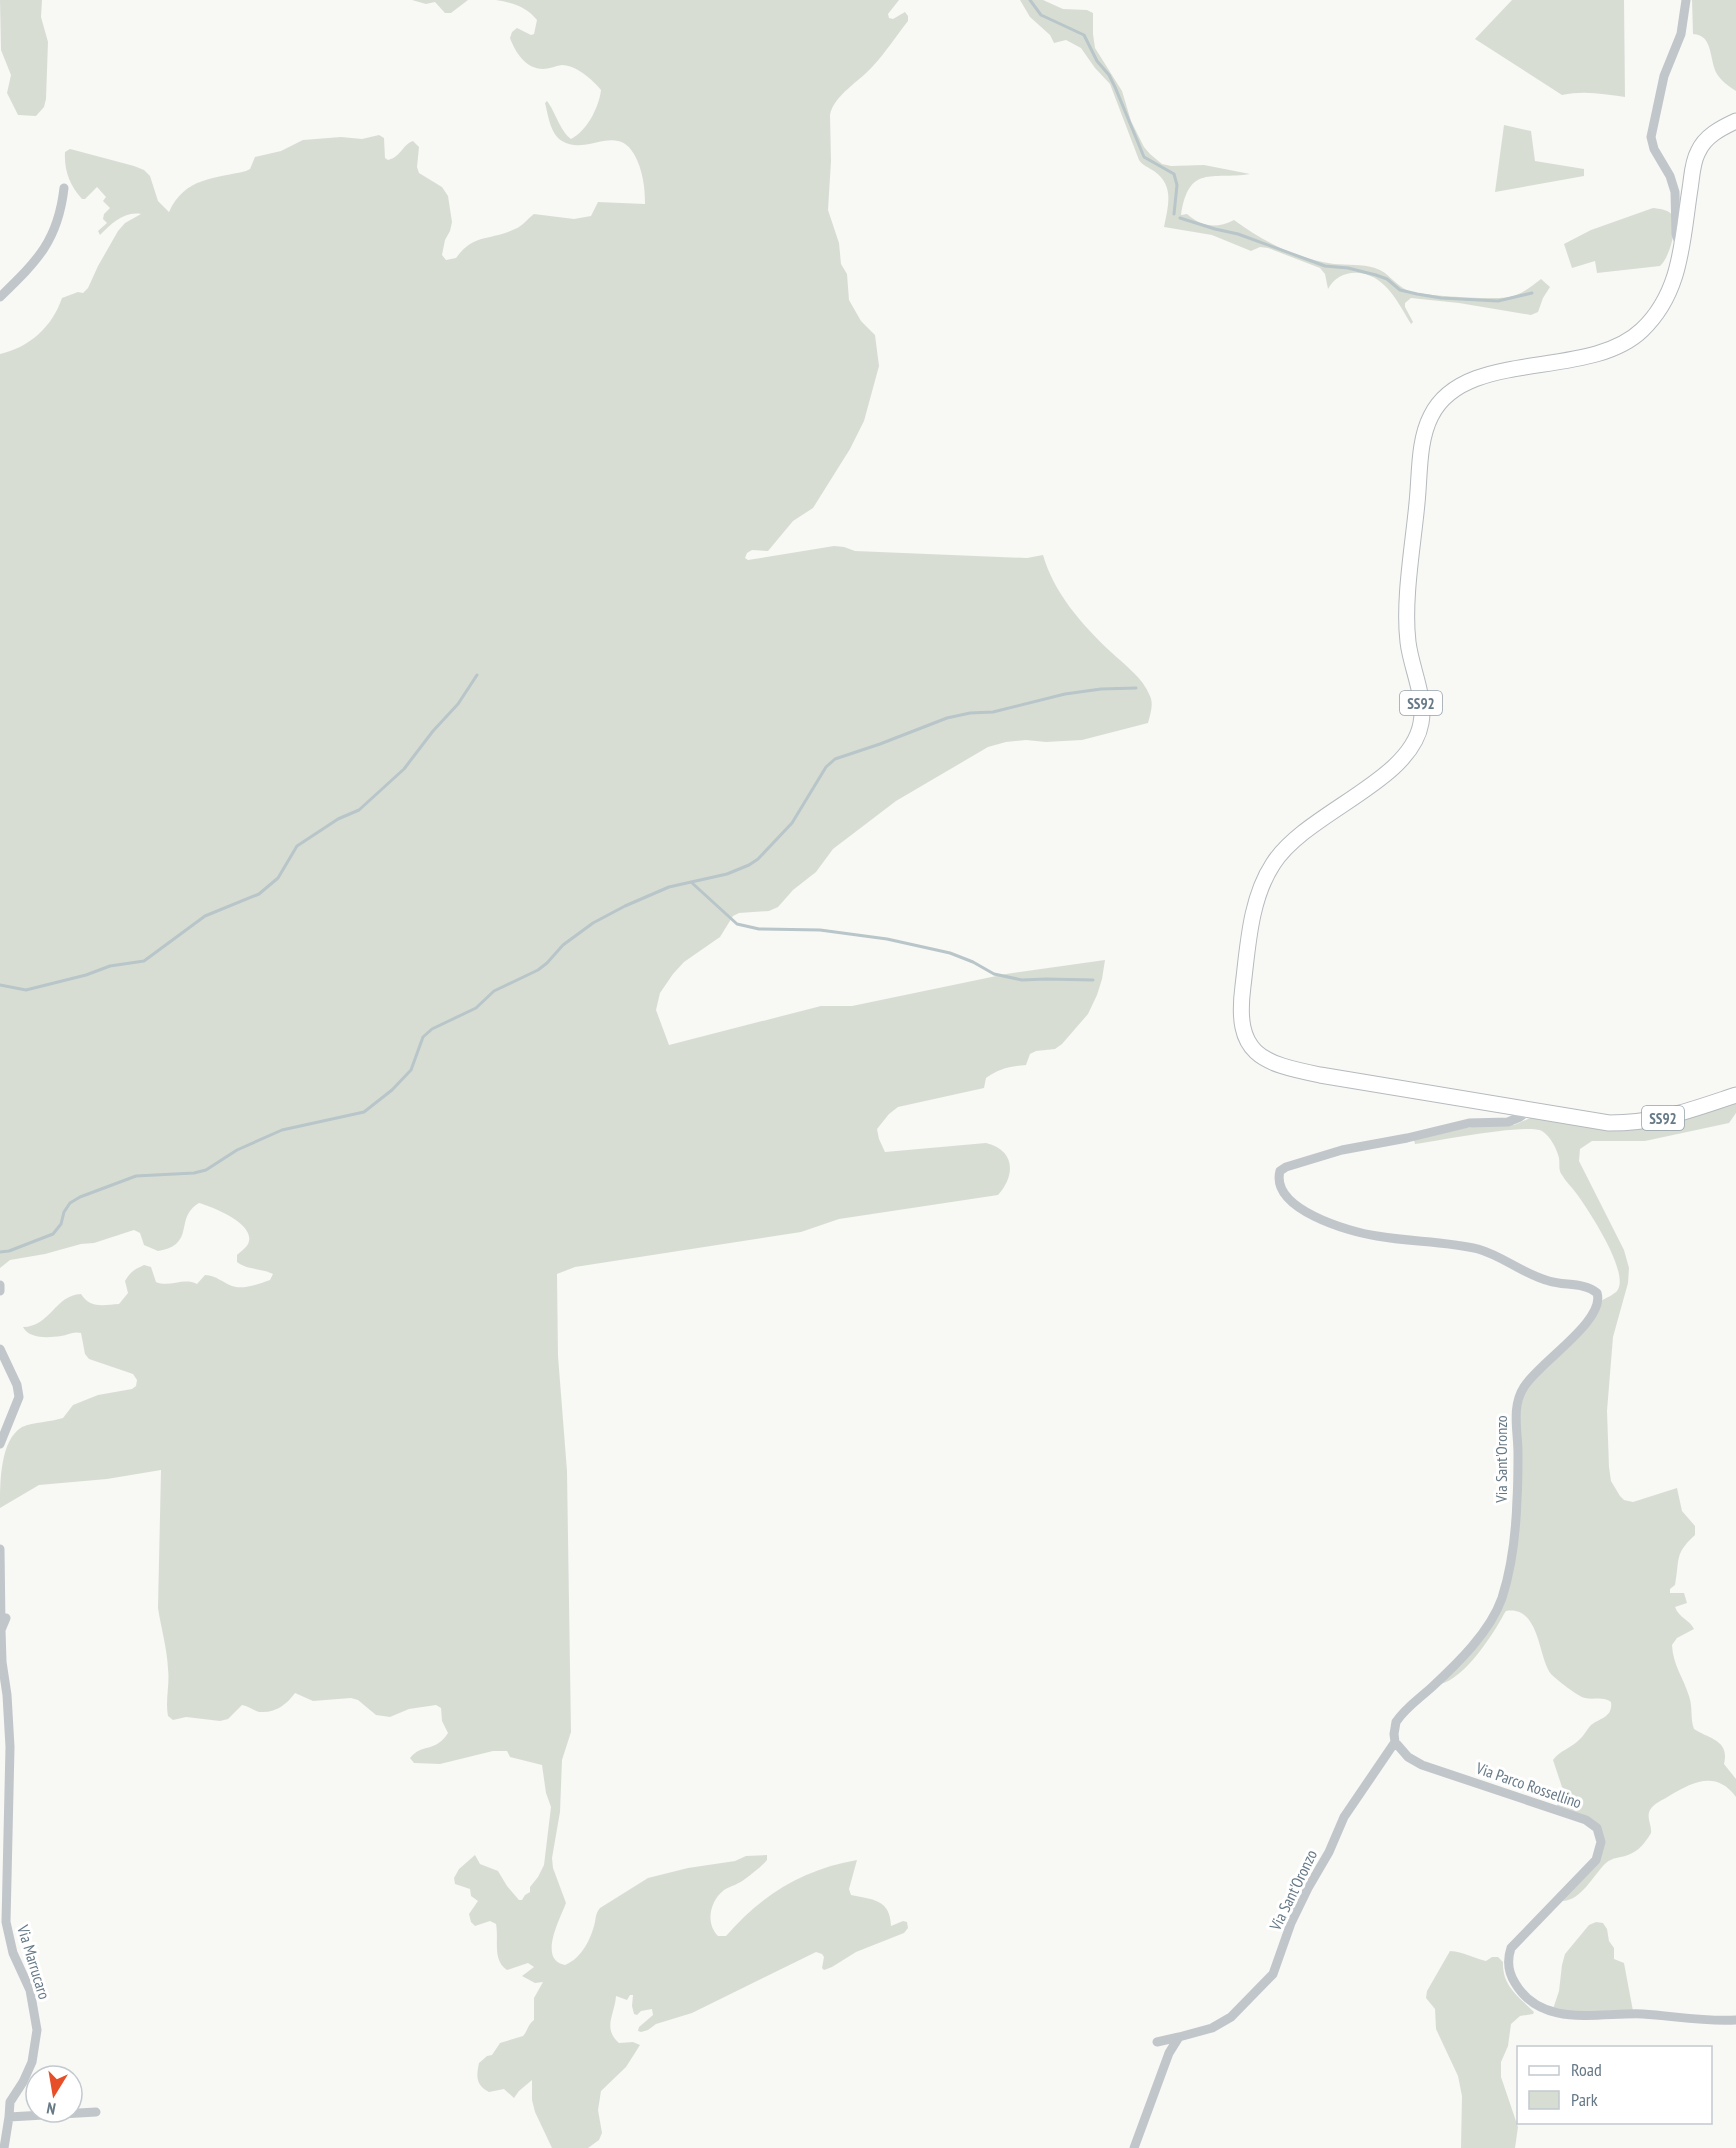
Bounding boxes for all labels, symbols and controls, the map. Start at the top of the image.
road number: SS92 [1400,691,1442,715]
road number: SS92 [1642,1106,1684,1130]
street label: Via Sant'Oronzo [1491,1415,1511,1504]
street label: Via Parco Rossellino [1473,1757,1584,1812]
street label: Via Sant'Oronzo [1264,1846,1321,1935]
street label: Via Marrucaro [13,1922,55,2002]
legend [1517,2046,1712,2124]
text: Road [1571,2058,1602,2081]
north arrow [24,2064,84,2124]
text: Park [1571,2088,1598,2111]
text: N [45,2098,57,2119]

